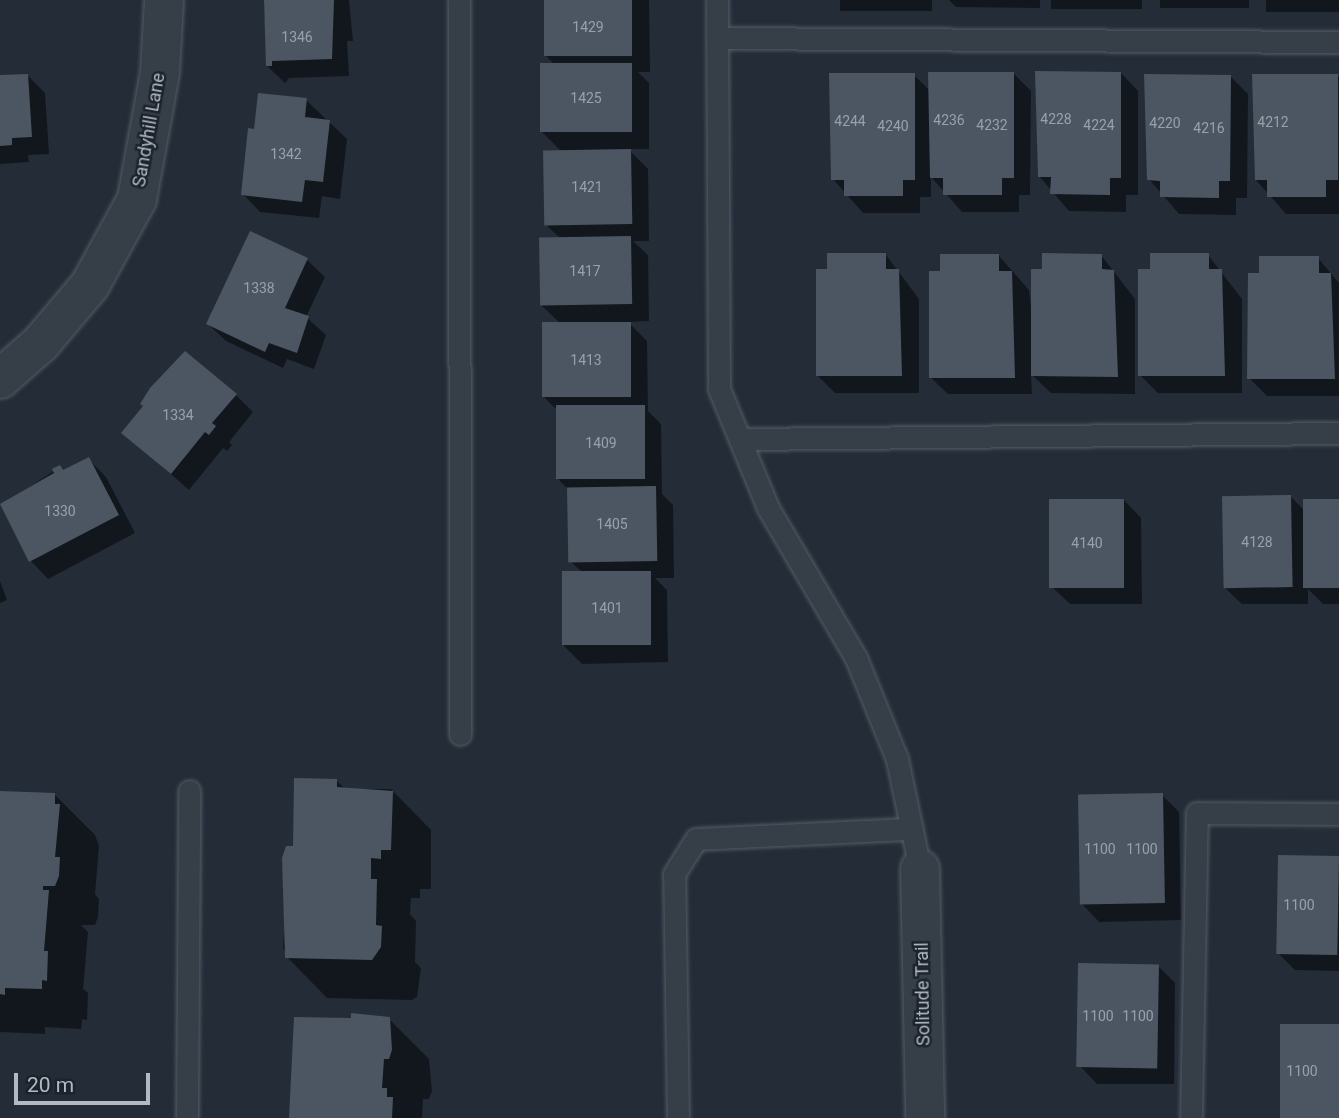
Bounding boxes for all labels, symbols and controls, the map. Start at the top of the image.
house number: 1429 [572,19,604,35]
house number: 1346 [281,29,313,45]
street label: Sandyhill Lane [128,71,170,189]
house number: 1425 [570,90,602,106]
house number: 4228 [1040,111,1072,127]
house number: 4236 [933,112,965,128]
house number: 4244 [834,113,866,129]
house number: 4212 [1257,114,1289,130]
house number: 4220 [1149,115,1181,131]
house number: 4232 [976,117,1008,133]
house number: 4224 [1083,117,1115,133]
house number: 4240 [877,118,909,134]
house number: 4216 [1193,120,1225,136]
house number: 1342 [270,146,302,162]
house number: 1421 [571,179,603,195]
house number: 1417 [569,263,601,279]
house number: 1338 [243,280,275,296]
house number: 1413 [570,352,602,368]
house number: 1334 [162,407,194,423]
house number: 1409 [585,435,617,451]
house number: 1330 [44,503,76,519]
house number: 1405 [596,516,628,532]
house number: 4128 [1241,534,1273,550]
house number: 4140 [1071,535,1103,551]
house number: 1401 [591,600,623,616]
house number: 1100 [1084,841,1116,857]
house number: 1100 [1126,841,1158,857]
house number: 1100 [1283,897,1315,913]
street label: Solitude Trail [911,942,935,1046]
house number: 1100 [1082,1008,1114,1024]
house number: 1100 [1122,1008,1154,1024]
scale bar [18,1058,154,1102]
house number: 1100 [1286,1063,1318,1079]
text: 20 m [27,1073,74,1097]

